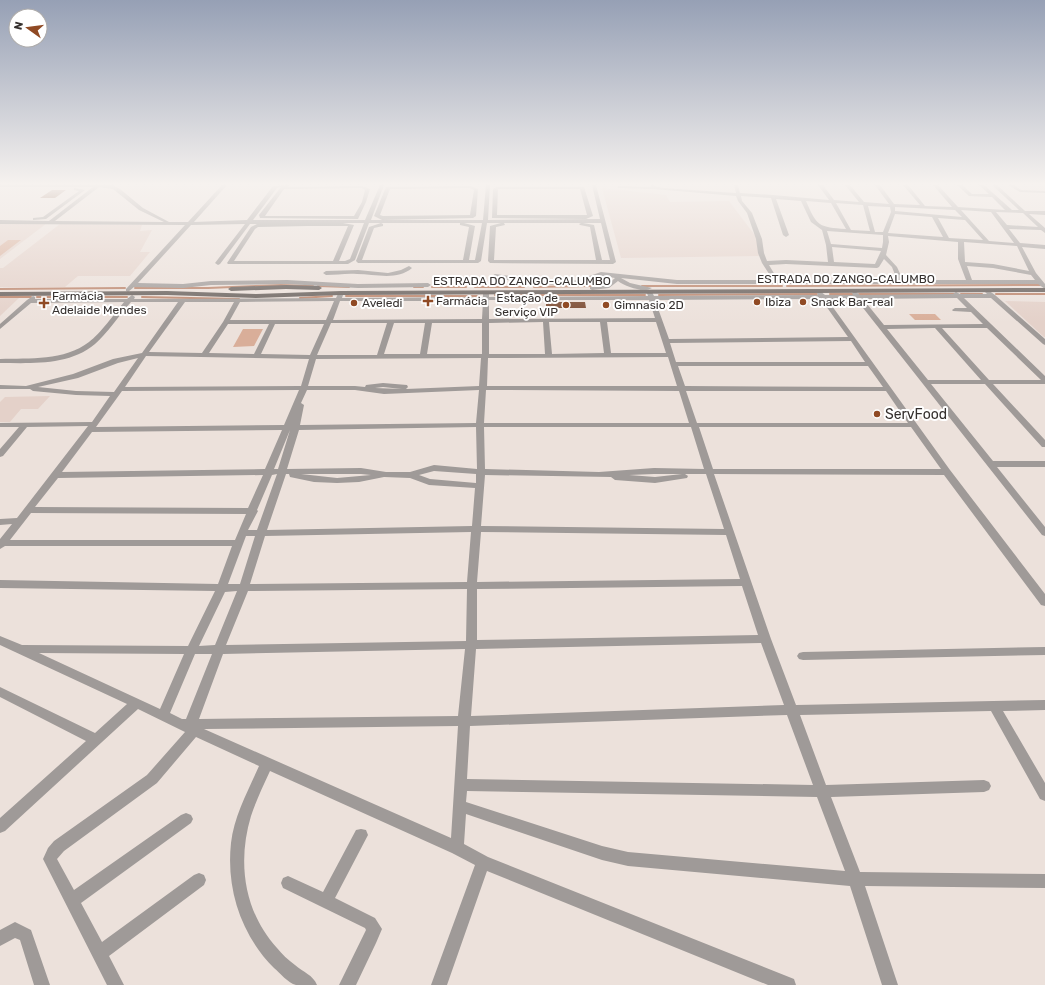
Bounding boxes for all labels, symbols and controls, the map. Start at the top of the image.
north arrow [8,8,48,48]
text: N [12,20,26,31]
street label: ESTRADA DO ZANGO-CALUMBO [757,272,935,286]
street label: ESTRADA DO ZANGO-CALUMBO [433,274,611,288]
place label: Farmácia Adelaide Mendes [52,289,147,317]
place label: Estação de Serviço VIP [495,291,558,319]
place label: Farmácia [436,294,487,308]
place label: Ibiza [765,295,791,309]
place label: Snack Bar-real [811,295,893,309]
place label: Aveledi [362,296,403,310]
marker: Farmácia [423,296,433,306]
marker: Ibiza [752,297,762,307]
marker: Snack Bar-real [798,297,808,307]
marker: Farmácia Adelaide Mendes [39,298,49,308]
marker: Aveledi [349,298,359,308]
place label: Gimnasio 2D [614,298,684,312]
marker: Estação de Serviço VIP [561,300,571,310]
marker: Gimnasio 2D [601,300,611,310]
place label: ServFood [885,406,947,423]
marker: ServFood [872,409,882,419]

